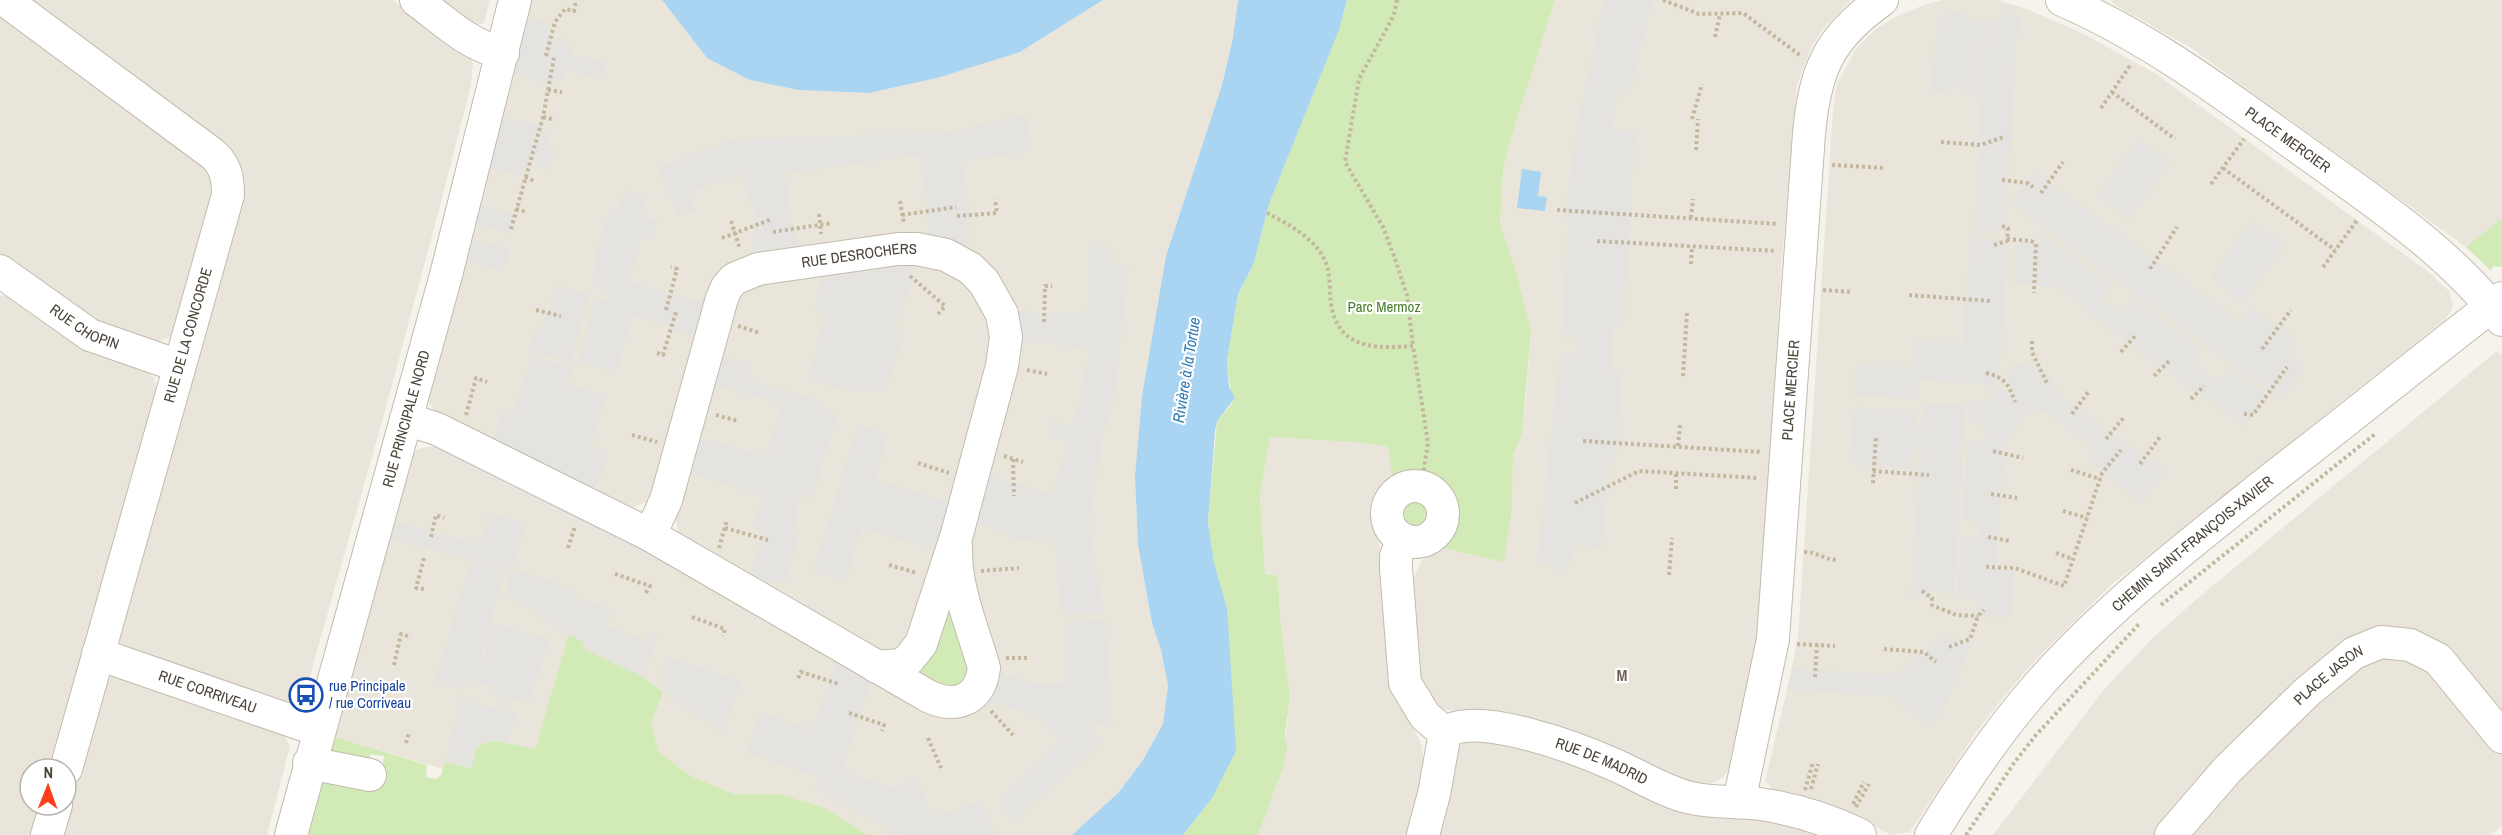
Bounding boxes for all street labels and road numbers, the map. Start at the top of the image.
street label: PLACE MERCIER [2241,101,2335,177]
street label: RUE DESROCHERS [800,238,917,273]
street label: RUE DE LA CONCORDE [158,265,217,405]
street label: RUE CHOPIN [46,299,122,354]
street label: PLACE MERCIER [1776,339,1804,441]
street label: RUE PRINCIPALE NORD [377,347,435,489]
street label: CHEMIN SAINT-FRANÇOIS-XAVIER [2107,470,2277,616]
street label: PLACE JASON [2289,639,2366,710]
street label: RUE CORRIVEAU [156,665,260,718]
street label: RUE DE MADRID [1553,732,1652,789]

